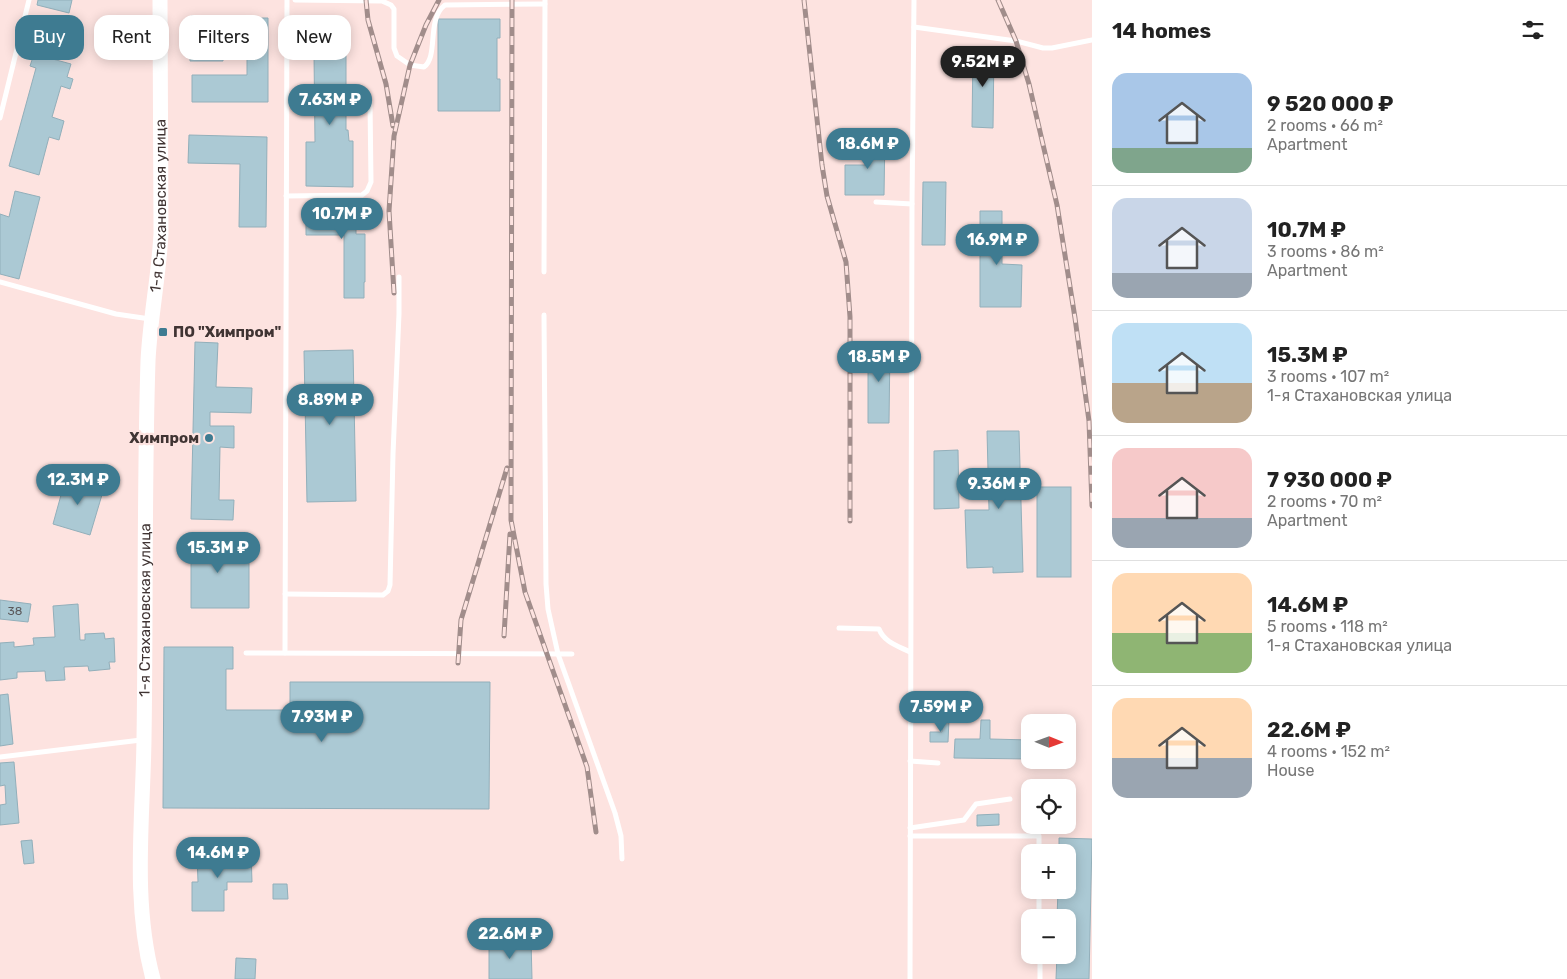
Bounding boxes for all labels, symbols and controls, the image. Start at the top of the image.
chip: Buy [15,15,84,60]
chip: Rent [94,15,169,60]
chip: Filters [179,15,268,60]
chip: New [278,15,351,60]
icon: filters [1519,16,1547,44]
text: 14 homes [1112,18,1211,43]
pin: 9.52M ₽ [937,46,1029,88]
text: 9.52M ₽ [952,52,1014,71]
pin: 7.63M ₽ [284,84,376,126]
text: 7.63M ₽ [299,90,361,109]
text: 9 520 000 ₽ [1267,91,1393,116]
icon: home [1152,93,1212,153]
text: 2 rooms · 66 m² [1267,116,1383,135]
street label: 1-я Стахановская улица [146,119,170,294]
pin: 18.6M ₽ [822,128,914,170]
text: 18.6M ₽ [837,134,899,153]
text: Apartment [1267,135,1347,154]
pin: 10.7M ₽ [296,198,388,240]
text: 10.7M ₽ [312,204,372,223]
text: 10.7M ₽ [1267,217,1346,242]
icon: home [1152,218,1212,278]
pin: 16.9M ₽ [951,224,1043,266]
text: 16.9M ₽ [967,230,1027,249]
text: 3 rooms · 86 m² [1267,242,1384,261]
text: Apartment [1267,261,1347,280]
place label: ПО "Химпром" [173,323,282,341]
marker: ПО "Химпром" [157,326,169,338]
pin: 18.5M ₽ [833,340,925,383]
text: 15.3M ₽ [1267,342,1348,367]
icon: home [1152,343,1212,403]
text: 18.5M ₽ [848,347,910,366]
text: 3 rooms · 107 m² [1267,367,1389,386]
pin: 8.89M ₽ [284,384,376,426]
text: 1-я Стахановская улица [1267,386,1452,405]
text: 8.89M ₽ [298,390,362,409]
place label: Химпром [129,429,199,447]
marker: Химпром [203,432,215,444]
pin: 12.3M ₽ [32,464,124,506]
text: 7 930 000 ₽ [1267,467,1392,492]
pin: 9.36M ₽ [953,468,1045,510]
icon: home [1152,468,1212,528]
text: 12.3M ₽ [47,470,109,489]
text: 9.36M ₽ [967,474,1031,493]
text: 2 rooms · 70 m² [1267,492,1382,511]
text: Apartment [1267,511,1347,530]
street label: 1-я Стахановская улица [136,523,154,697]
pin: 15.3M ₽ [172,532,264,574]
text: 15.3M ₽ [187,538,249,557]
text: 14.6M ₽ [1267,592,1348,617]
icon: home [1152,593,1212,653]
house number: 38 [8,604,22,618]
text: 5 rooms · 118 m² [1267,617,1388,636]
text: 1-я Стахановская улица [1267,636,1452,655]
pin: 7.59M ₽ [895,690,987,733]
text: 7.59M ₽ [910,697,972,716]
pin: 7.93M ₽ [276,700,368,743]
text: 7.93M ₽ [291,707,353,726]
north arrow [1021,714,1076,769]
map controls [1021,714,1076,964]
text: 22.6M ₽ [1267,717,1351,742]
icon: home [1152,718,1212,778]
text: 4 rooms · 152 m² [1267,742,1390,761]
text: House [1267,761,1314,780]
button: locate [1021,779,1076,834]
pin: 14.6M ₽ [172,836,264,879]
text: 14.6M ₽ [187,843,249,862]
button: + [1021,844,1076,899]
button: − [1021,909,1076,964]
pin: 22.6M ₽ [464,918,556,960]
text: 22.6M ₽ [478,924,542,943]

